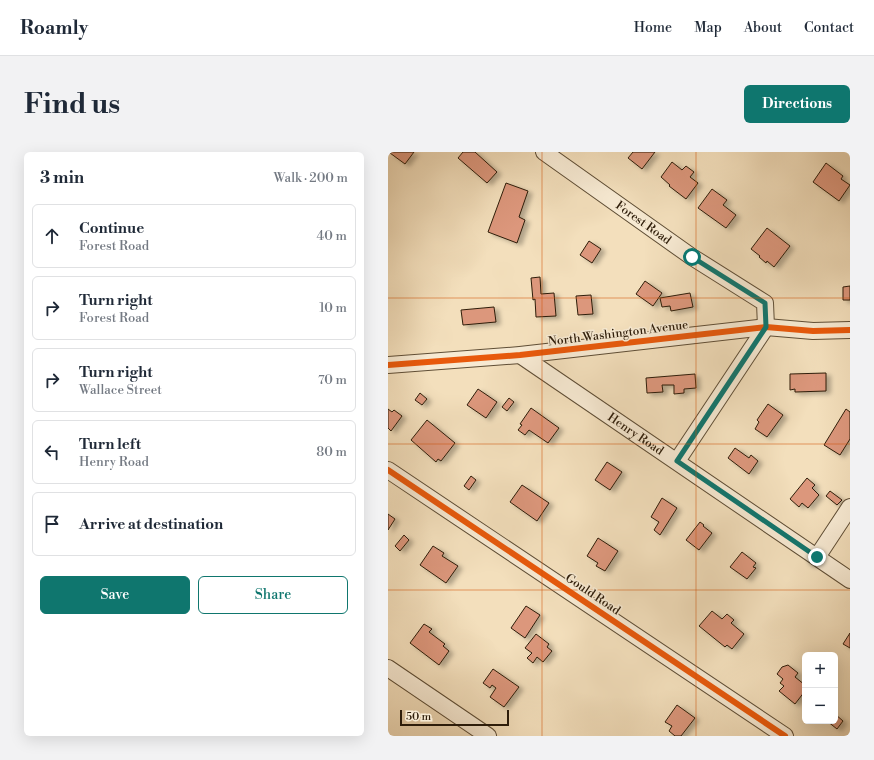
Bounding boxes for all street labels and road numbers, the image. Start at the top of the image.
street label: Forest Road [612,198,674,248]
street label: North Washington Avenue [547,317,689,350]
street label: Henry Road [604,410,666,459]
street label: Gould Road [562,571,623,618]

